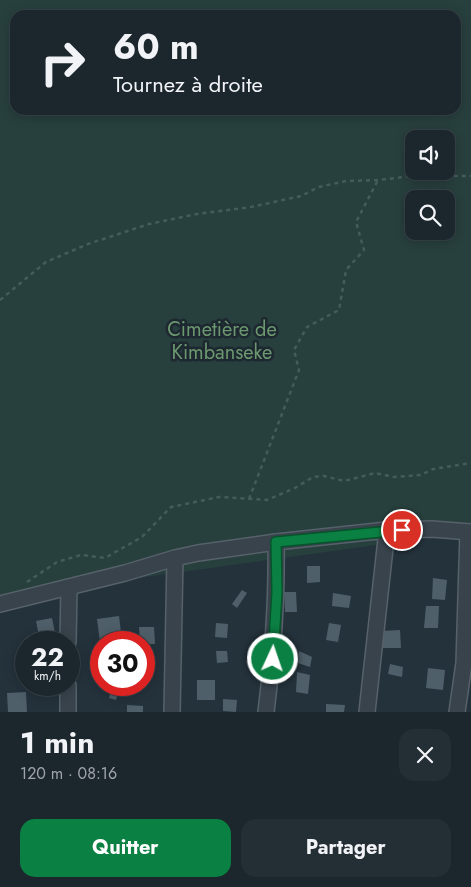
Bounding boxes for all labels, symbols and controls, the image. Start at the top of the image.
text: 60 m [113,22,199,72]
icon: right [30,30,95,95]
text: Tournez à droite [113,68,263,100]
map controls [405,130,455,240]
button: sound [405,130,455,180]
button: search [405,190,455,240]
park label: Cimetière de Kimbanseke [167,315,277,367]
pin [381,509,423,551]
icon: arrive [388,516,416,544]
speed limit sign: 30 [90,631,155,696]
position arrow [246,632,298,684]
text: 22 [31,639,64,675]
text: km/h [34,667,61,685]
text: 1 min [20,721,94,764]
button: close [399,729,451,781]
text: 120 m · 08:16 [20,762,117,785]
button: Quitter [20,819,231,877]
button: Partager [241,819,451,877]

